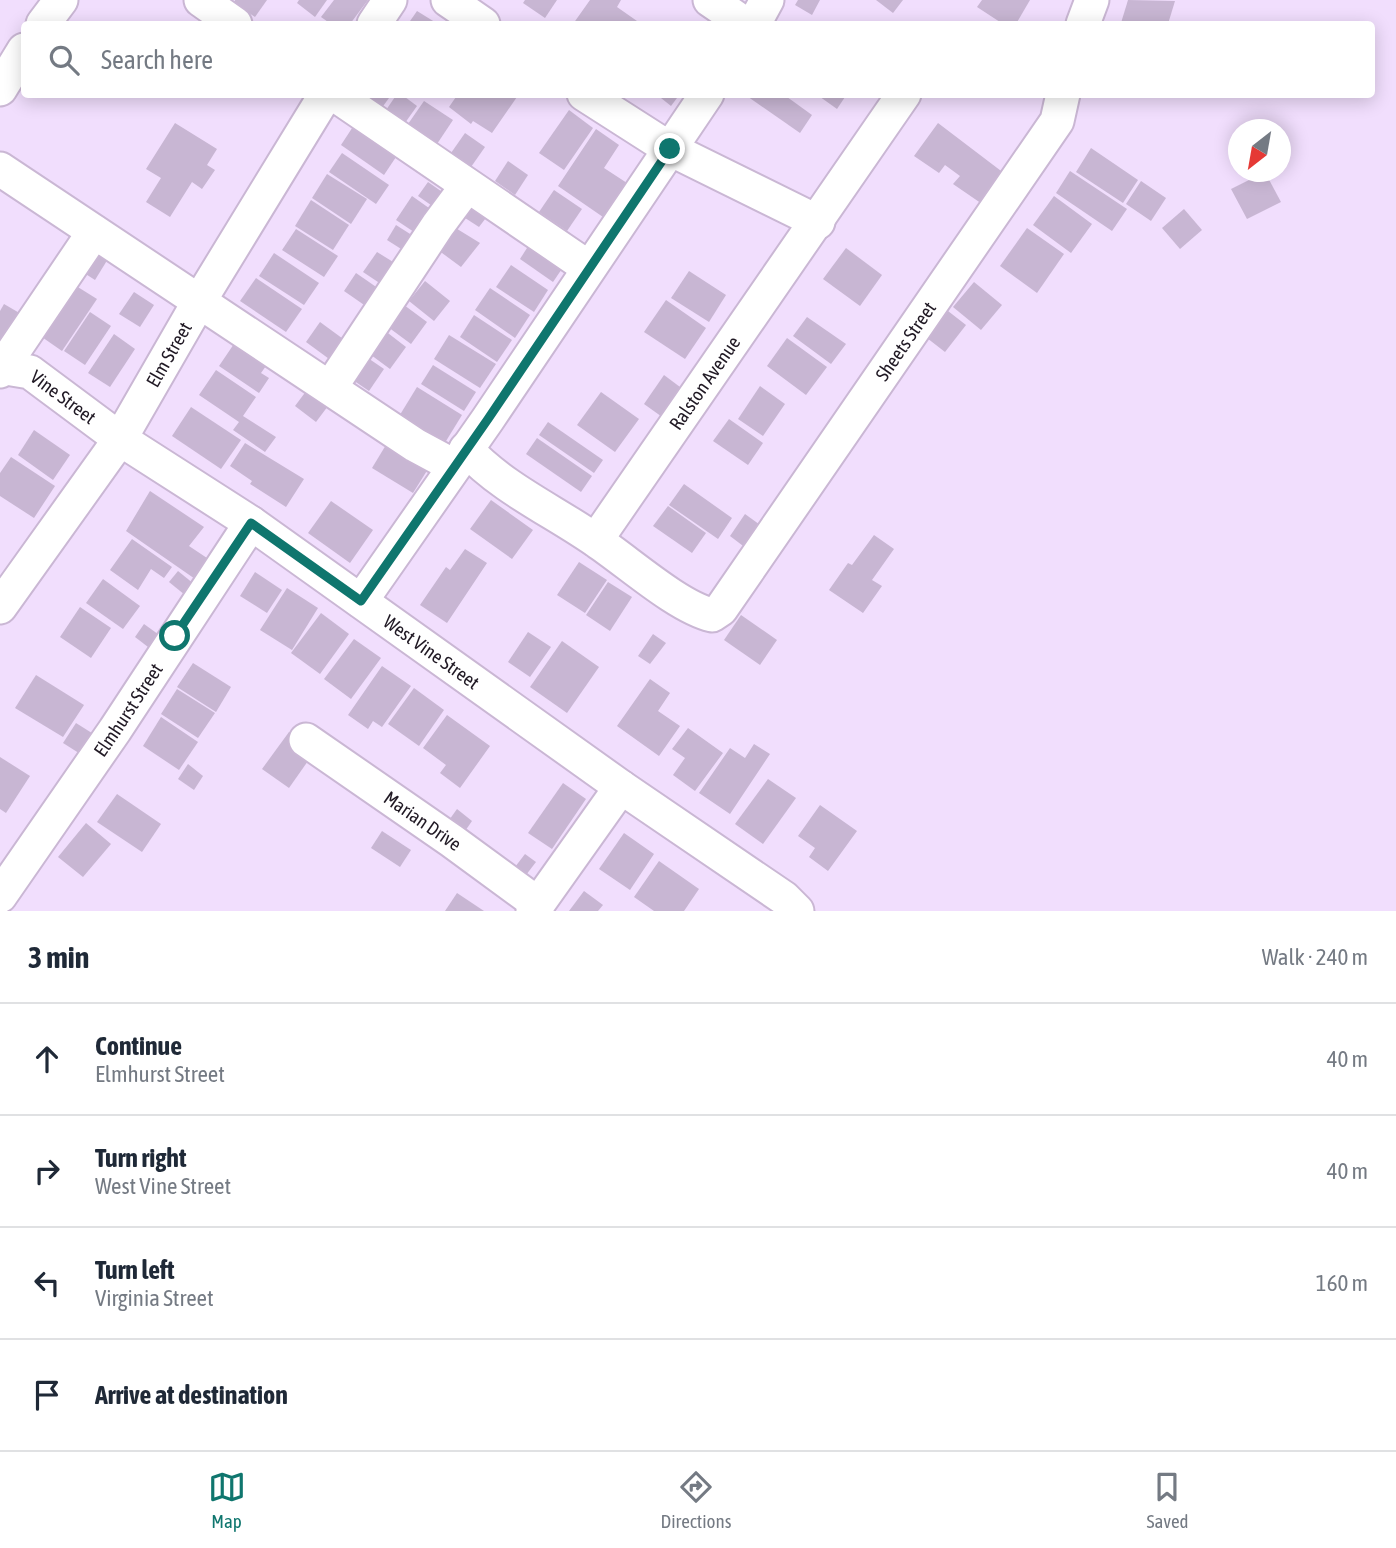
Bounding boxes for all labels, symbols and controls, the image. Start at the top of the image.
search box [21,21,1375,98]
icon: search [45,41,83,79]
text: Search here [101,45,213,75]
north arrow [1228,119,1291,182]
route end [654,133,685,164]
street label: Sheets Street [871,297,940,385]
street label: Elm Street [141,318,196,391]
street label: Ralston Avenue [665,332,745,434]
street label: Vine Street [26,365,100,428]
street label: West Vine Street [379,610,484,693]
route start [159,620,190,651]
street label: Elmhurst Street [89,659,167,761]
street label: Marian Drive [380,786,466,855]
text: 3 min [28,940,89,974]
text: Walk · 240 m [1262,944,1368,970]
text: Continue [95,1031,182,1061]
icon: ahead [28,1040,66,1078]
text: 40 m [1327,1046,1368,1072]
text: Elmhurst Street [95,1061,225,1087]
text: Turn right [95,1143,186,1173]
icon: right [28,1152,66,1190]
text: 40 m [1327,1158,1368,1184]
text: West Vine Street [95,1173,231,1199]
text: Turn left [95,1255,175,1285]
icon: left [28,1264,66,1302]
text: 160 m [1316,1270,1368,1296]
text: Virginia Street [95,1285,214,1311]
icon: arrive [28,1376,66,1414]
text: Arrive at destination [95,1380,288,1410]
tab: Map [208,1468,246,1532]
tab: Directions [661,1468,731,1532]
tab: Saved [1146,1468,1188,1532]

